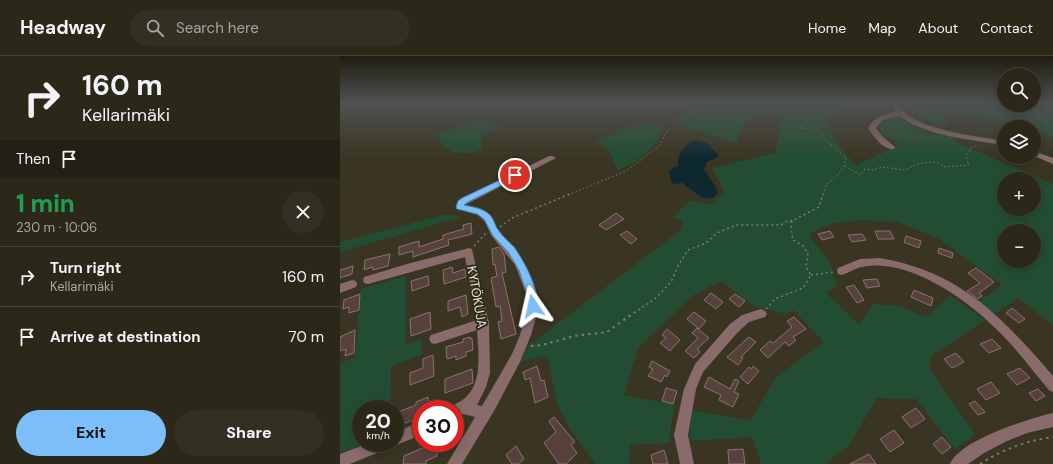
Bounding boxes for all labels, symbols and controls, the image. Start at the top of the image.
search box [130,10,410,46]
text: Headway [20,15,106,40]
icon: search [144,17,166,39]
text: Search here [176,18,259,38]
text: Home [808,19,846,37]
text: Map [868,19,896,37]
text: About [918,19,958,37]
text: Contact [980,19,1033,37]
text: 160 m [82,67,163,104]
map controls [997,68,1041,268]
button: search [997,68,1041,112]
icon: right [16,72,68,124]
text: Kellarimäki [82,103,170,127]
button: layers [997,120,1041,164]
icon: arrive [58,148,80,170]
text: Then [16,149,50,169]
pin [498,158,532,192]
icon: arrive [504,164,526,186]
button: + [997,172,1041,216]
text: 1 min [16,188,75,219]
button: close [282,191,324,233]
text: 230 m · 10:06 [16,219,97,236]
button: − [997,224,1041,268]
text: Turn right [50,258,121,278]
street label: KYTÖKUJA [463,265,491,330]
icon: right [16,266,38,288]
text: 160 m [282,267,324,287]
text: Kellarimäki [50,278,114,295]
position arrow [512,285,554,327]
icon: arrive [16,326,38,348]
text: Arrive at destination [50,327,201,347]
text: 70 m [289,327,324,347]
speed limit sign: 30 [412,400,464,452]
text: 20 [365,408,391,434]
button: Exit [16,410,166,456]
button: Share [174,410,324,456]
text: km/h [366,429,390,442]

